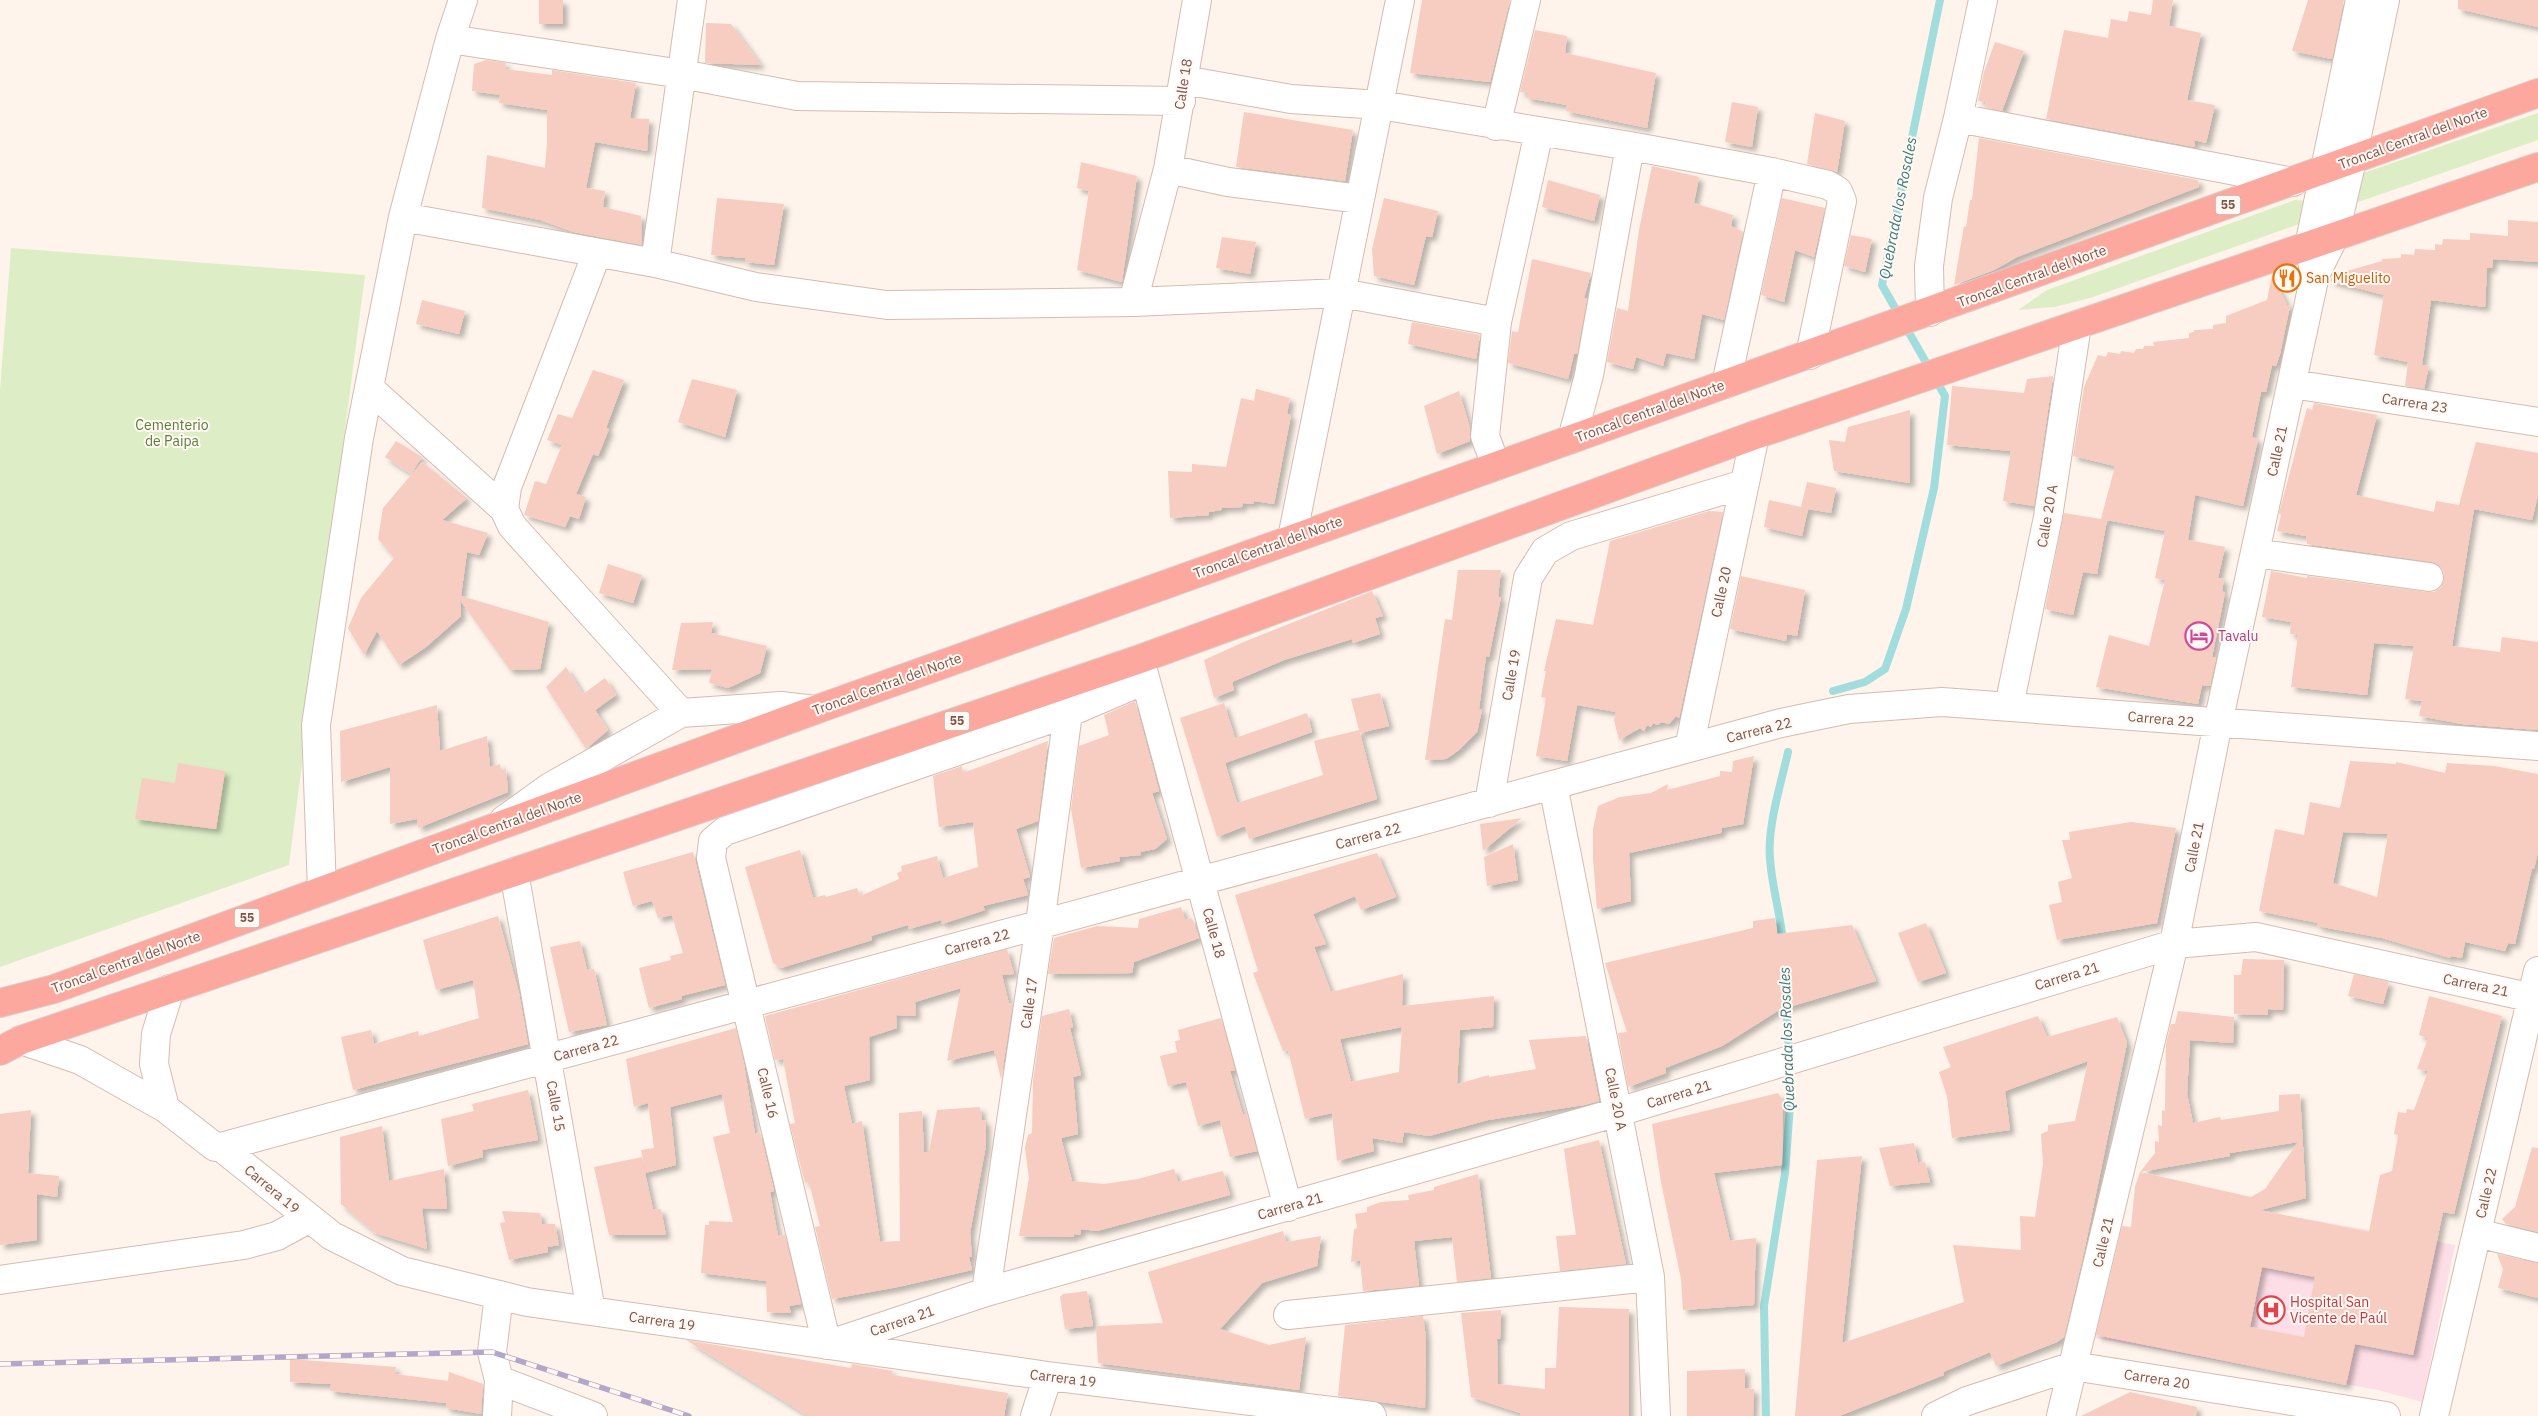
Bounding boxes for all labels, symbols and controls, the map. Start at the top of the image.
street label: Calle 18 [1170,57,1196,111]
street label: Troncal Central del Norte [2336,103,2490,173]
water label: Quebrada los Rosales [1874,135,1921,281]
road number: 55 [2216,196,2240,214]
street label: Troncal Central del Norte [1955,241,2109,311]
restaurant icon: San Miguelito [2272,263,2302,293]
place label: San Miguelito [2306,269,2391,287]
street label: Troncal Central del Norte [1573,376,1727,446]
street label: Carrera 23 [2381,389,2449,417]
park label: Cementerio de Paipa [135,416,209,450]
street label: Calle 21 [2263,424,2291,478]
street label: Calle 20 A [2033,483,2061,549]
street label: Troncal Central del Norte [1191,512,1345,582]
street label: Calle 20 [1707,565,1735,619]
hotel icon: Tavalu [2184,621,2214,651]
place label: Tavalu [2218,627,2258,645]
street label: Calle 19 [1498,648,1524,702]
street label: Troncal Central del Norte [810,649,964,719]
street label: Carrera 22 [2127,707,2195,731]
road number: 55 [944,711,970,730]
street label: Carrera 22 [1724,713,1794,747]
street label: Troncal Central del Norte [430,788,584,858]
street label: Carrera 22 [1333,819,1403,853]
street label: Calle 21 [2180,820,2208,874]
street label: Calle 18 [1199,906,1229,960]
road number: 55 [234,908,260,928]
street label: Carrera 22 [942,925,1012,959]
street label: Troncal Central del Norte [49,927,203,997]
street label: Carrera 21 [2032,958,2102,994]
water label: Quebrada los Rosales [1774,967,1799,1112]
street label: Carrera 21 [2441,969,2511,1001]
street label: Calle 17 [1017,976,1041,1030]
street label: Carrera 22 [551,1031,621,1065]
street label: Calle 16 [753,1066,783,1120]
street label: Calle 20 A [1601,1066,1631,1132]
street label: Carrera 21 [1644,1076,1714,1112]
street label: Calle 15 [543,1079,569,1133]
street label: Carrera 19 [241,1161,303,1217]
street label: Calle 22 [2471,1166,2501,1220]
street label: Carrera 21 [1255,1188,1325,1224]
street label: Calle 21 [2088,1215,2118,1269]
place label: Hospital San Vicente de Paúl [2290,1293,2387,1327]
hospital icon: Hospital San Vicente de Paúl [2256,1295,2286,1325]
street label: Carrera 21 [868,1302,936,1340]
street label: Carrera 19 [628,1307,696,1335]
street label: Carrera 19 [1029,1365,1097,1391]
street label: Carrera 20 [2123,1365,2191,1393]

